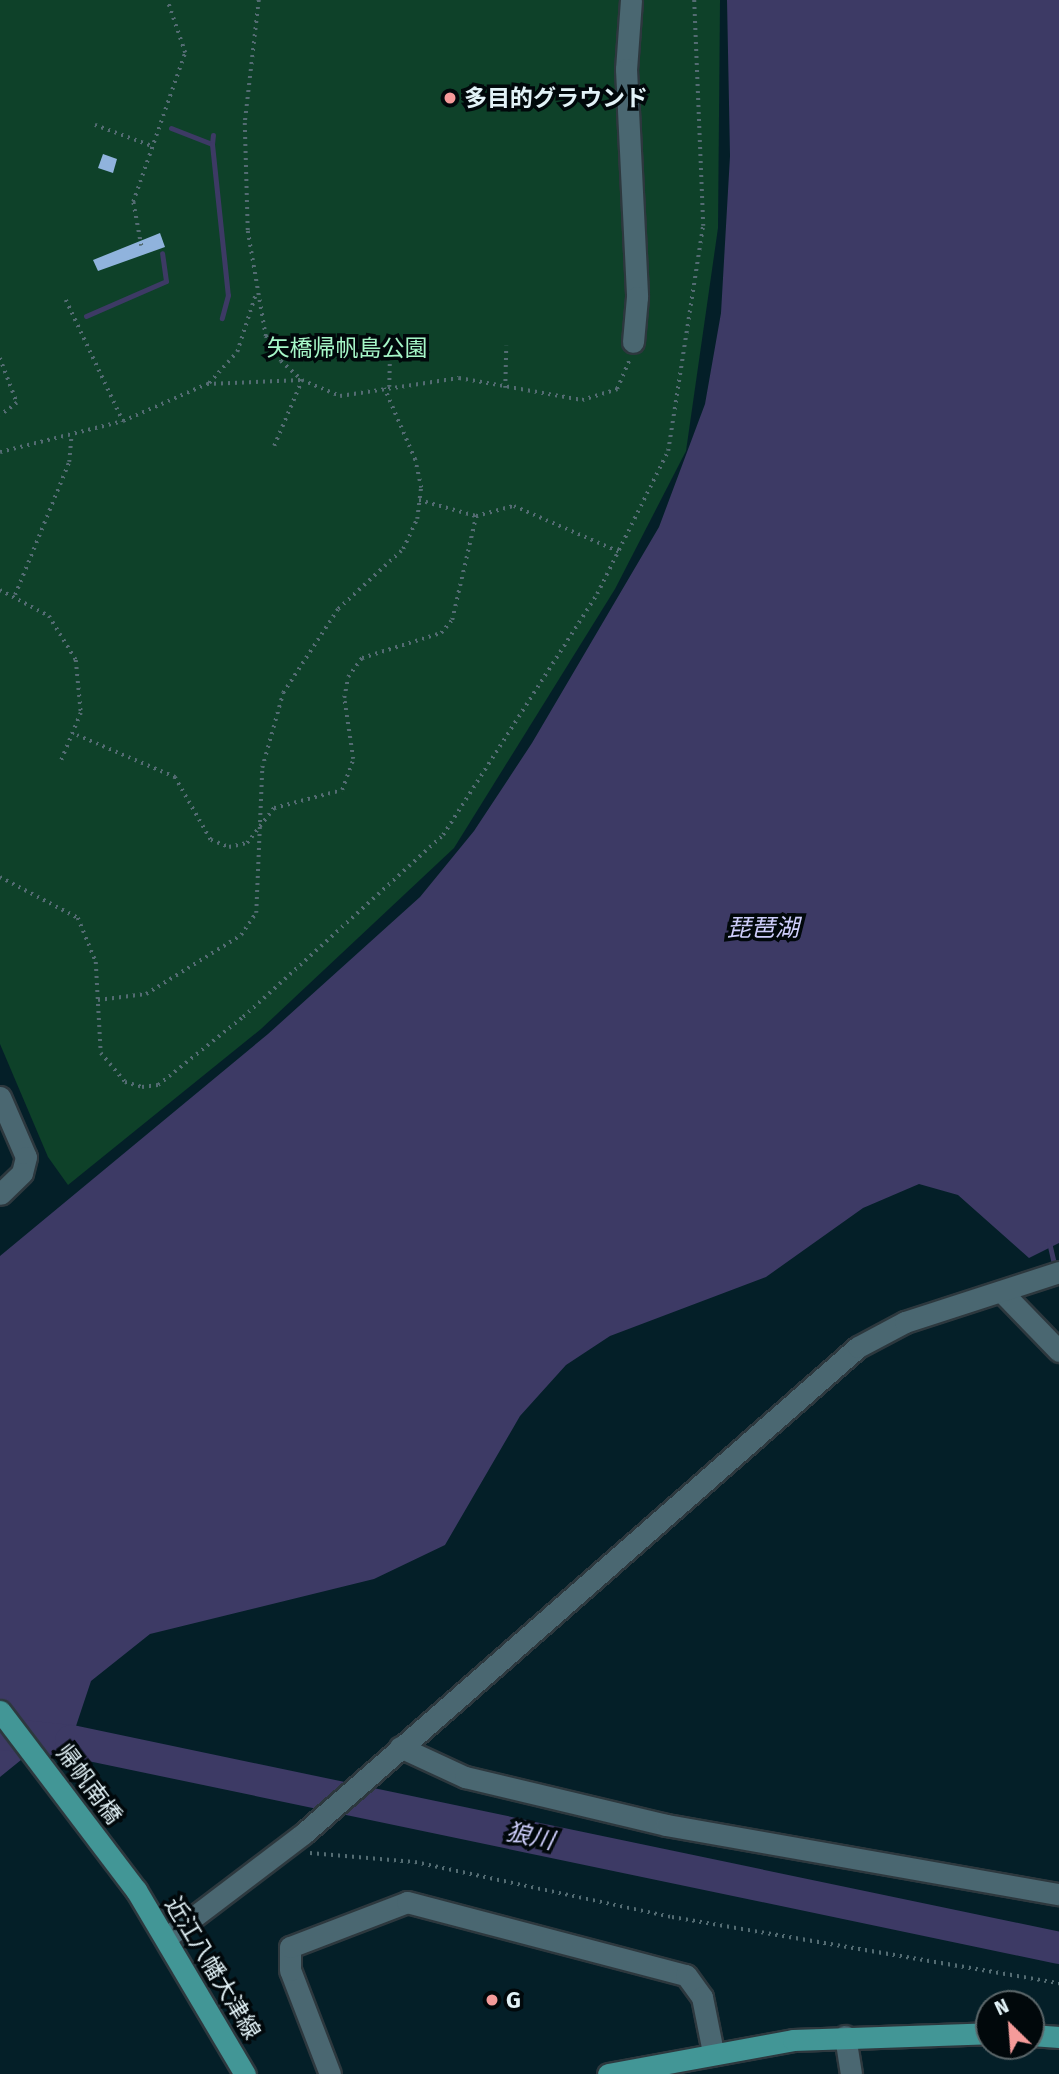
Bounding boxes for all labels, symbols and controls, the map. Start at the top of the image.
place label: 多目的グラウンド [464,84,648,112]
marker: 多目的グラウンド [442,90,458,106]
park label: 矢橋帰帆島公園 [267,334,427,362]
water label: 琵琶湖 [727,915,799,943]
street label: 帰帆南橋 [50,1739,128,1829]
water label: 狼川 [504,1818,556,1856]
street label: 近江八幡大津線 [160,1892,266,2044]
place label: G [506,1986,521,2014]
north arrow [975,1990,1045,2060]
marker: G [484,1992,500,2008]
text: N [991,1994,1012,2020]

